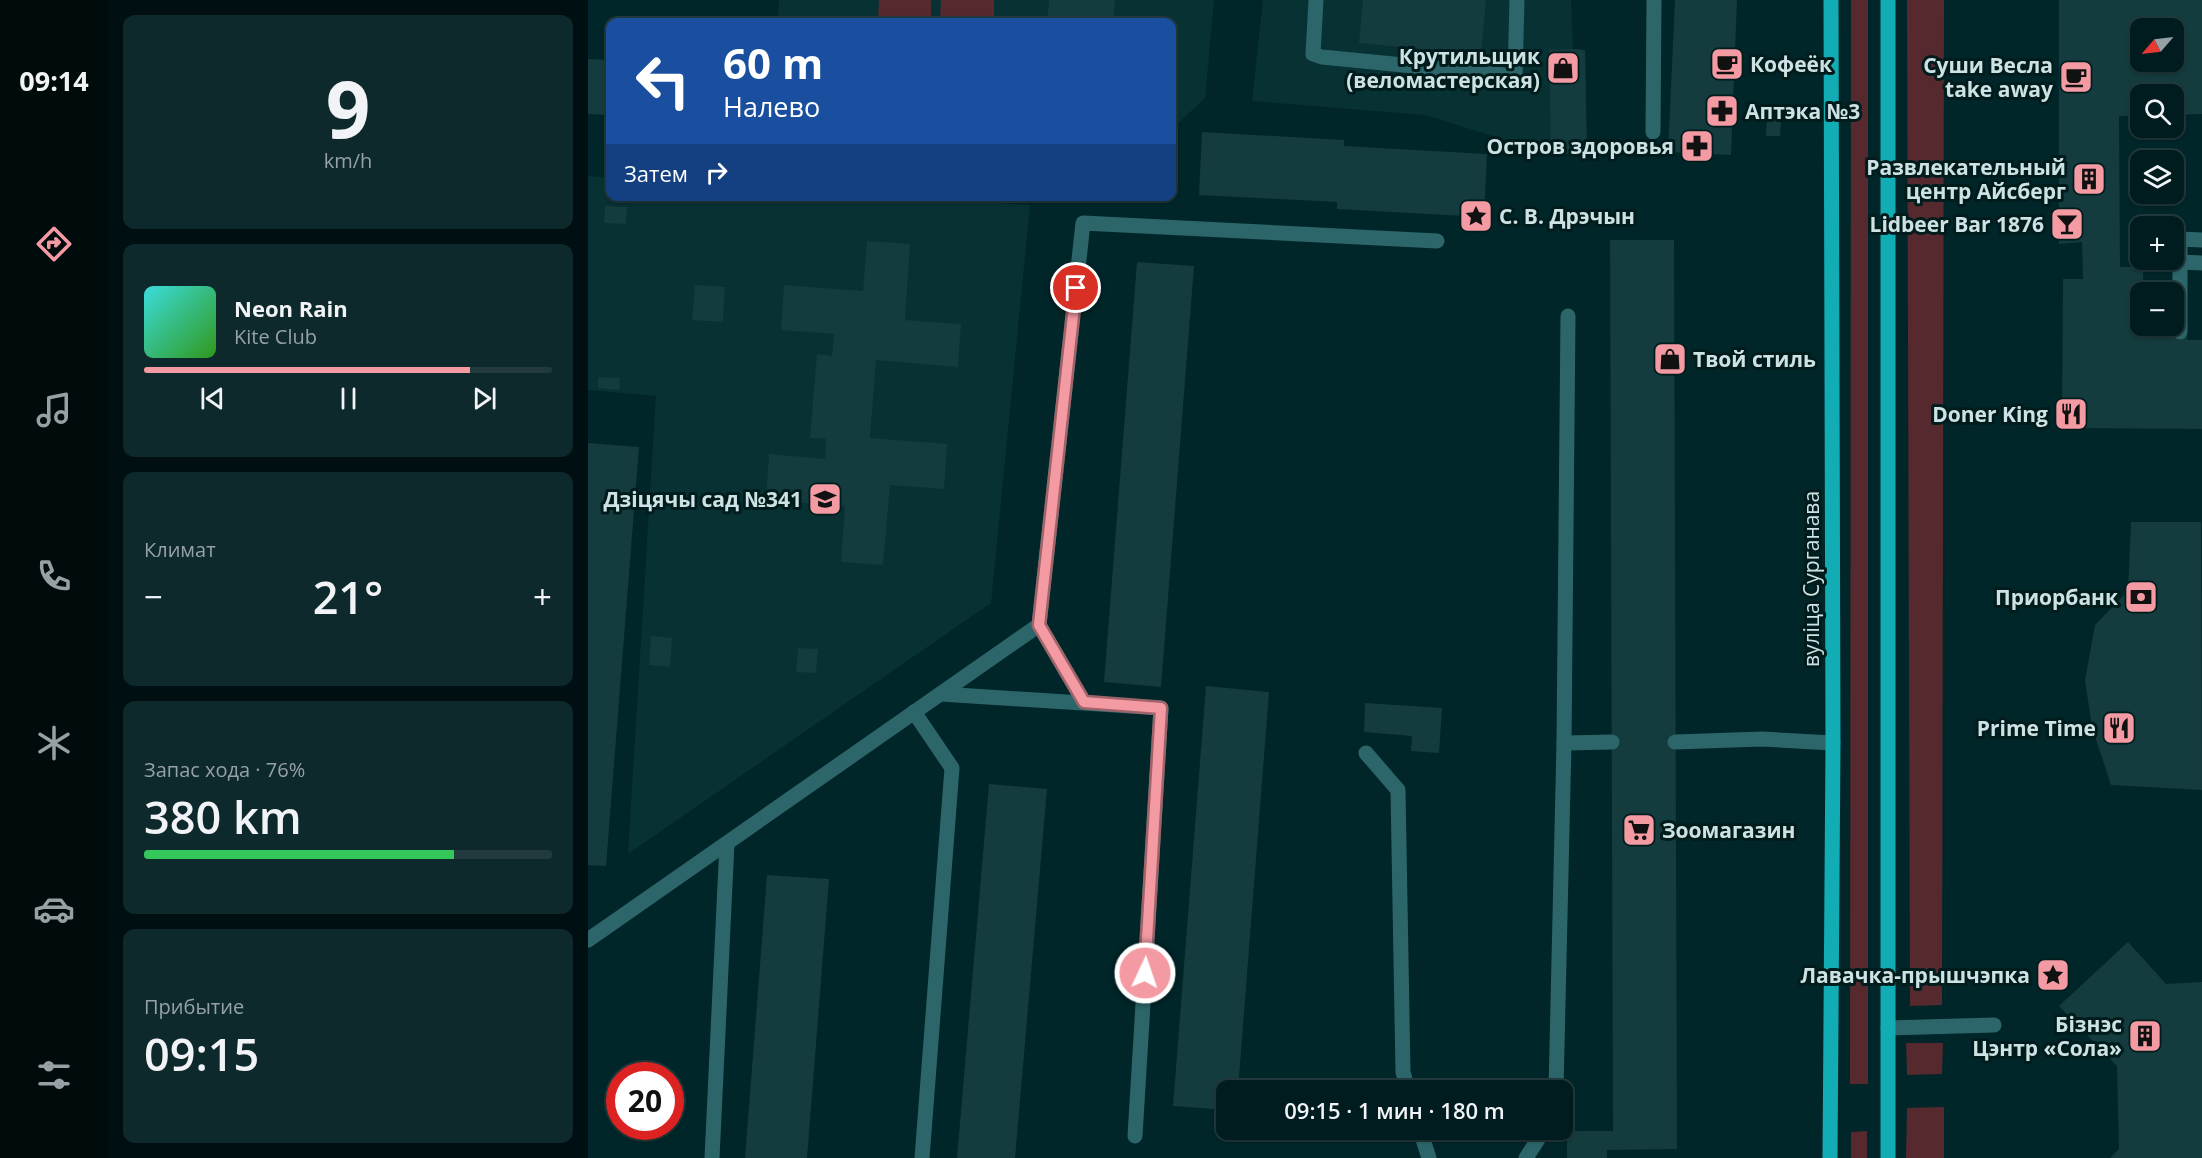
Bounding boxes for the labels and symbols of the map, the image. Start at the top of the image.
north arrow [2130,18,2184,72]
place label: Крутильщик (веломастерская) [1346,42,1540,94]
cafe icon: Кофеёк [1709,46,1745,82]
shop icon: Крутильщик (веломастерская) [1545,50,1581,86]
place label: Кофеёк [1750,50,1832,78]
place label: Суши Весла take away [1923,51,2053,103]
cafe icon: Суши Весла take away [2058,59,2094,95]
pharmacy icon: Аптэка №3 [1704,93,1740,129]
place label: Аптэка №3 [1745,97,1860,125]
pharmacy icon: Остров здоровья [1679,128,1715,164]
place label: Остров здоровья [1486,132,1674,160]
place label: Развлекательный центр Айсберг [1866,153,2066,205]
building icon: Развлекательный центр Айсберг [2071,161,2107,197]
place icon: С. В. Дрэчын [1458,198,1494,234]
place label: С. В. Дрэчын [1499,202,1635,230]
bar icon: Lidbeer Bar 1876 [2049,206,2085,242]
place label: Lidbeer Bar 1876 [1870,210,2044,238]
pin [1050,262,1101,313]
shop icon: Твой стиль [1652,341,1688,377]
place label: Твой стиль [1693,345,1816,373]
restaurant icon: Doner King [2053,396,2089,432]
place label: Doner King [1932,400,2048,428]
school or university icon: Дзіцячы сад №341 [807,481,843,517]
place label: Дзіцячы сад №341 [603,485,802,513]
street label: вуліца Сурганава [1797,491,1825,667]
bank icon: Приорбанк [2123,579,2159,615]
place label: Приорбанк [1995,583,2118,611]
restaurant icon: Prime Time [2101,710,2137,746]
place label: Prime Time [1977,714,2096,742]
supermarket icon: Зоомагазин [1621,812,1657,848]
place label: Зоомагазин [1662,816,1795,844]
position arrow [1113,941,1177,1005]
place icon: Лавачка-прышчэпка [2035,957,2071,993]
place label: Лавачка-прышчэпка [1800,961,2030,989]
place label: Бізнэс Цэнтр «Сола» [1972,1010,2122,1062]
building icon: Бізнэс Цэнтр «Сола» [2127,1018,2163,1054]
speed limit sign: 20 [606,1062,684,1140]

